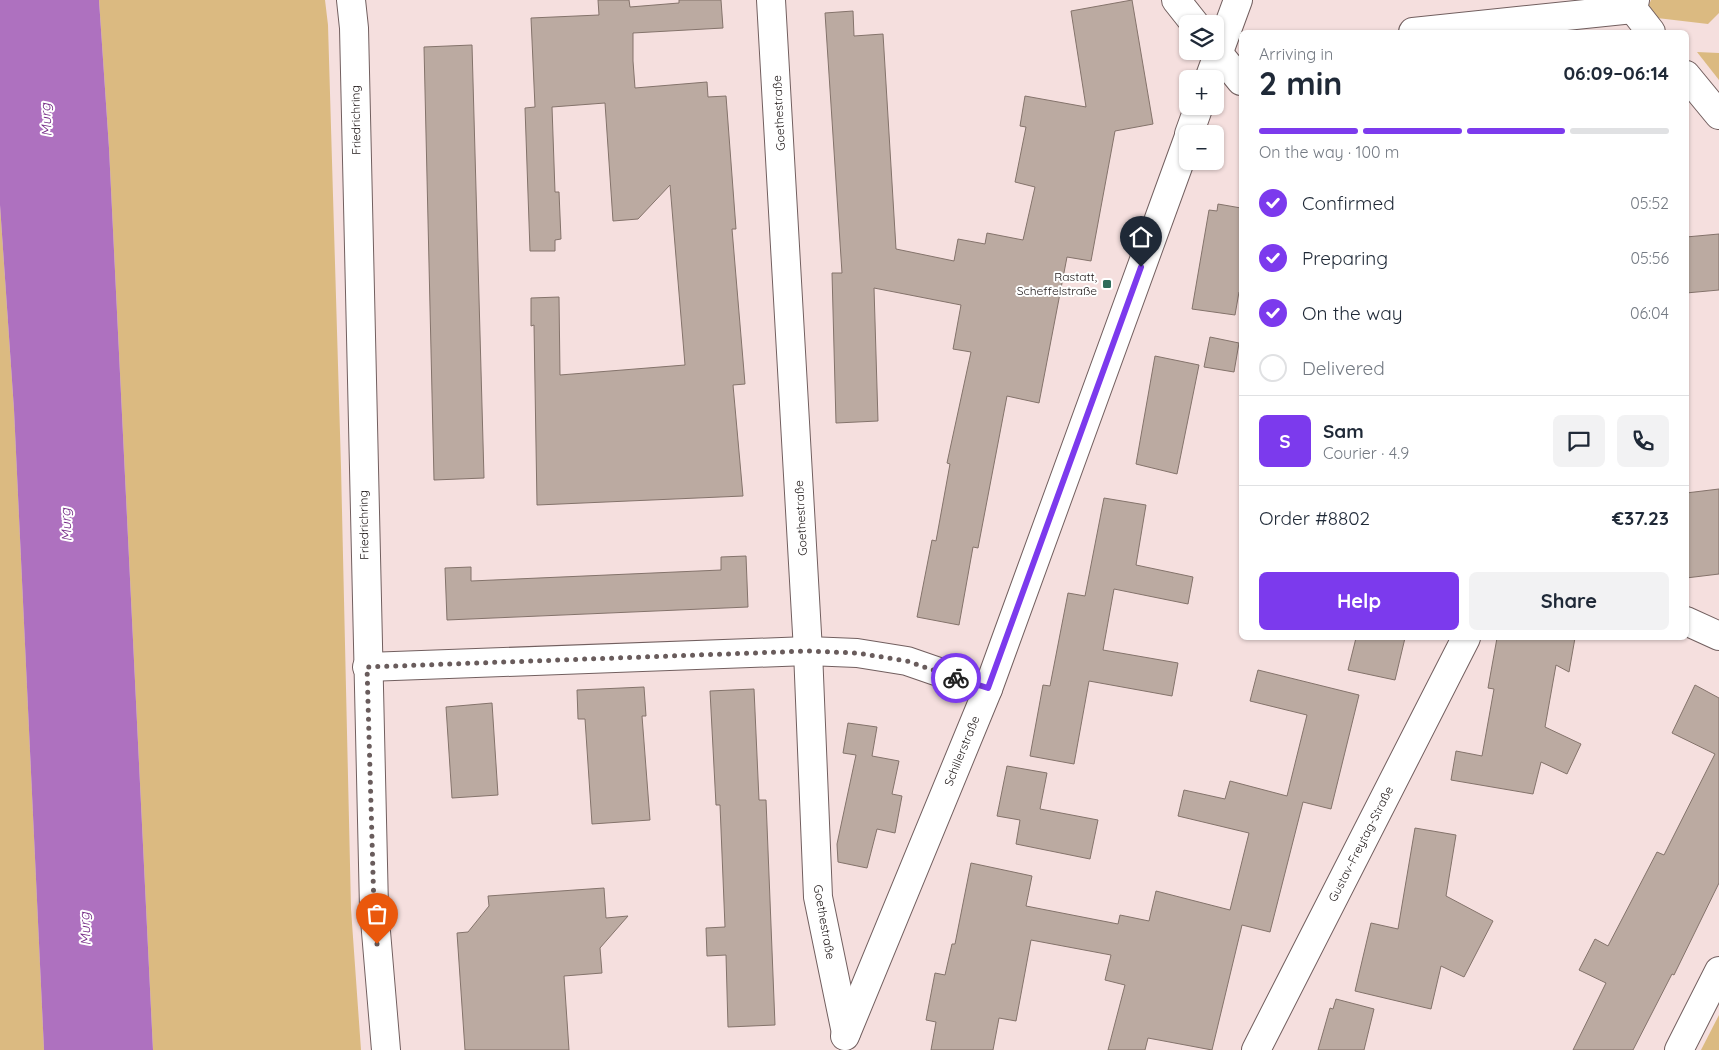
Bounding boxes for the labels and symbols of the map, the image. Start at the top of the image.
street label: Goethestraße [769,75,788,151]
street label: Friedrichring [347,85,364,155]
water label: Murg [36,102,56,137]
pin [1120,216,1162,267]
place label: Rastatt, Scheffelstraße [1017,269,1097,298]
marker: Rastatt, Scheffelstraße [1101,278,1113,290]
street label: Goethestraße [791,480,810,556]
street label: Friedrichring [355,490,372,560]
water label: Murg [56,507,76,542]
courier [931,653,981,703]
street label: Schillerstraße [941,713,983,788]
street label: Gustav-Freytag-Straße [1325,783,1396,904]
street label: Goethestraße [811,883,838,961]
pin [356,893,398,944]
water label: Murg [75,911,95,946]

